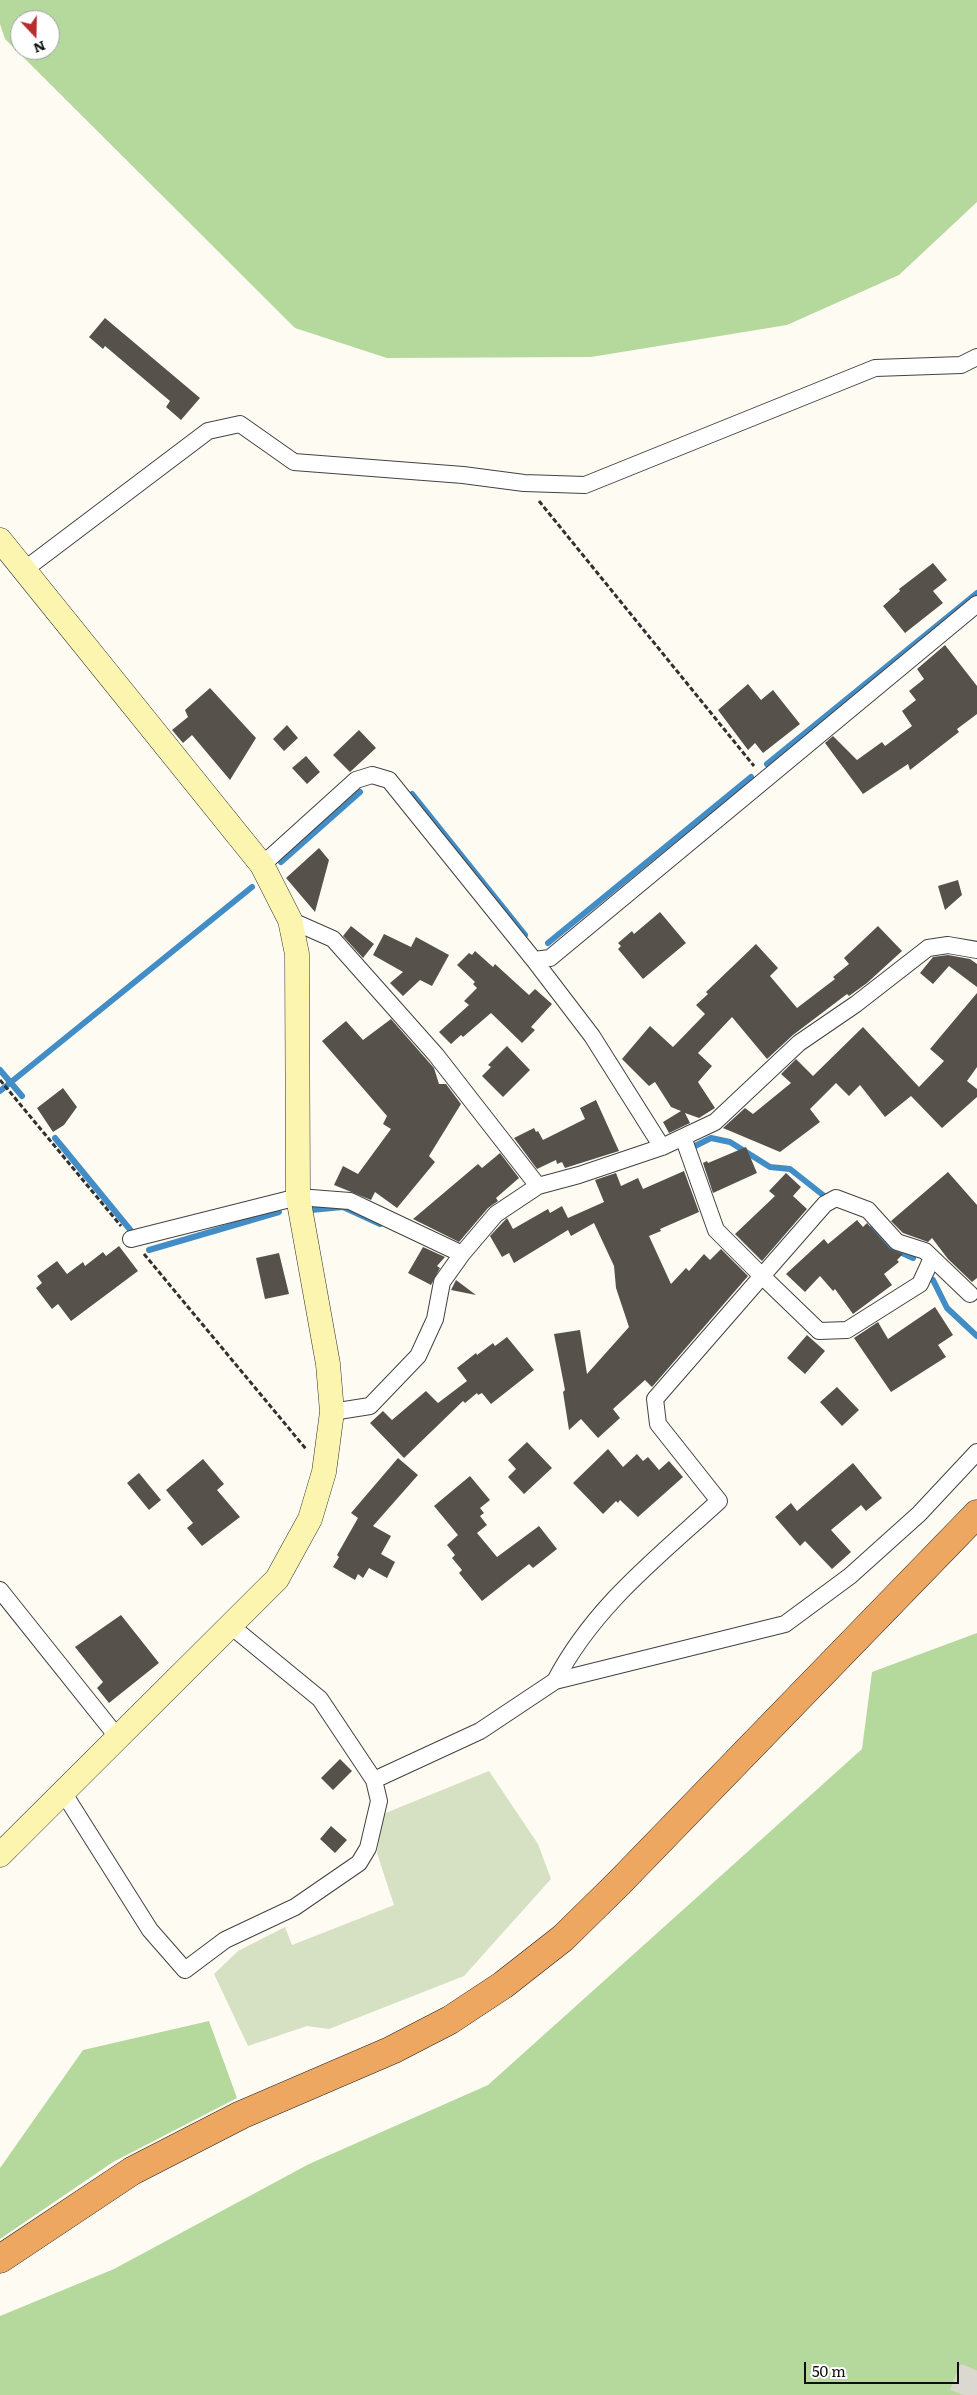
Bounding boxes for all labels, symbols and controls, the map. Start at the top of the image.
north arrow [10,10,60,60]
text: N [31,37,49,60]
scale bar [807,2352,962,2384]
text: 50 m [812,2359,846,2382]

